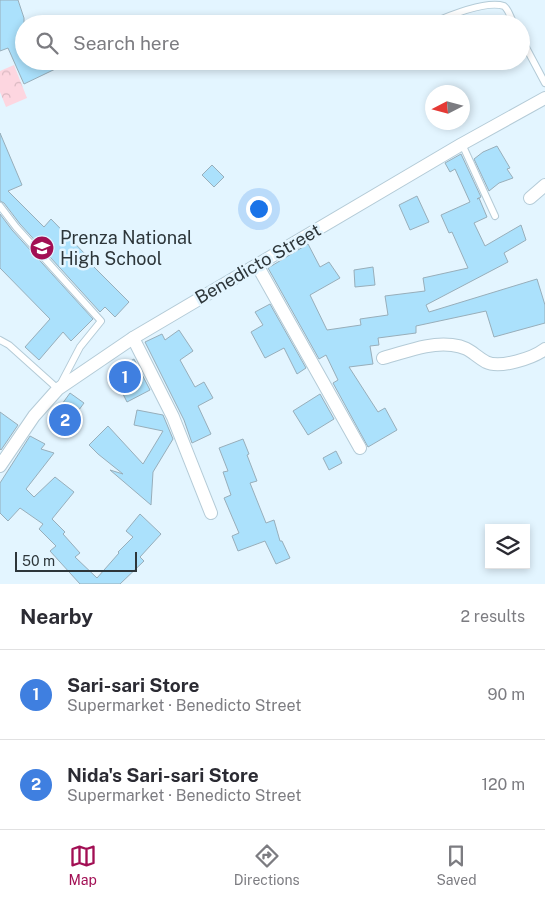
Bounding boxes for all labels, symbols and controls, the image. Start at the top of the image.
search box [15,15,530,70]
icon: search [33,29,61,57]
text: Search here [73,32,180,54]
north arrow [425,85,470,130]
your location [246,196,272,222]
street label: Benedicto Street [191,219,324,308]
place label: Prenza National High School [60,227,192,269]
school or university icon: Prenza National High School [29,235,55,261]
pin: 1 [109,358,141,396]
pin: 2 [49,401,81,439]
map controls [485,524,530,569]
button: layers [485,524,530,569]
scale bar [15,549,138,572]
text: 50 m [22,553,55,569]
text: Nearby [20,604,93,629]
text: 2 results [460,607,525,626]
text: Sari-sari Store [67,674,199,696]
text: 1 [33,685,39,704]
text: 90 m [488,685,525,704]
text: Supermarket · Benedicto Street [67,696,301,715]
text: Nida's Sari-sari Store [67,764,259,786]
text: 2 [31,775,41,794]
text: 120 m [481,775,525,794]
text: Supermarket · Benedicto Street [67,786,301,805]
tab: Map [68,842,97,888]
tab: Directions [234,842,300,888]
tab: Saved [436,842,477,888]

